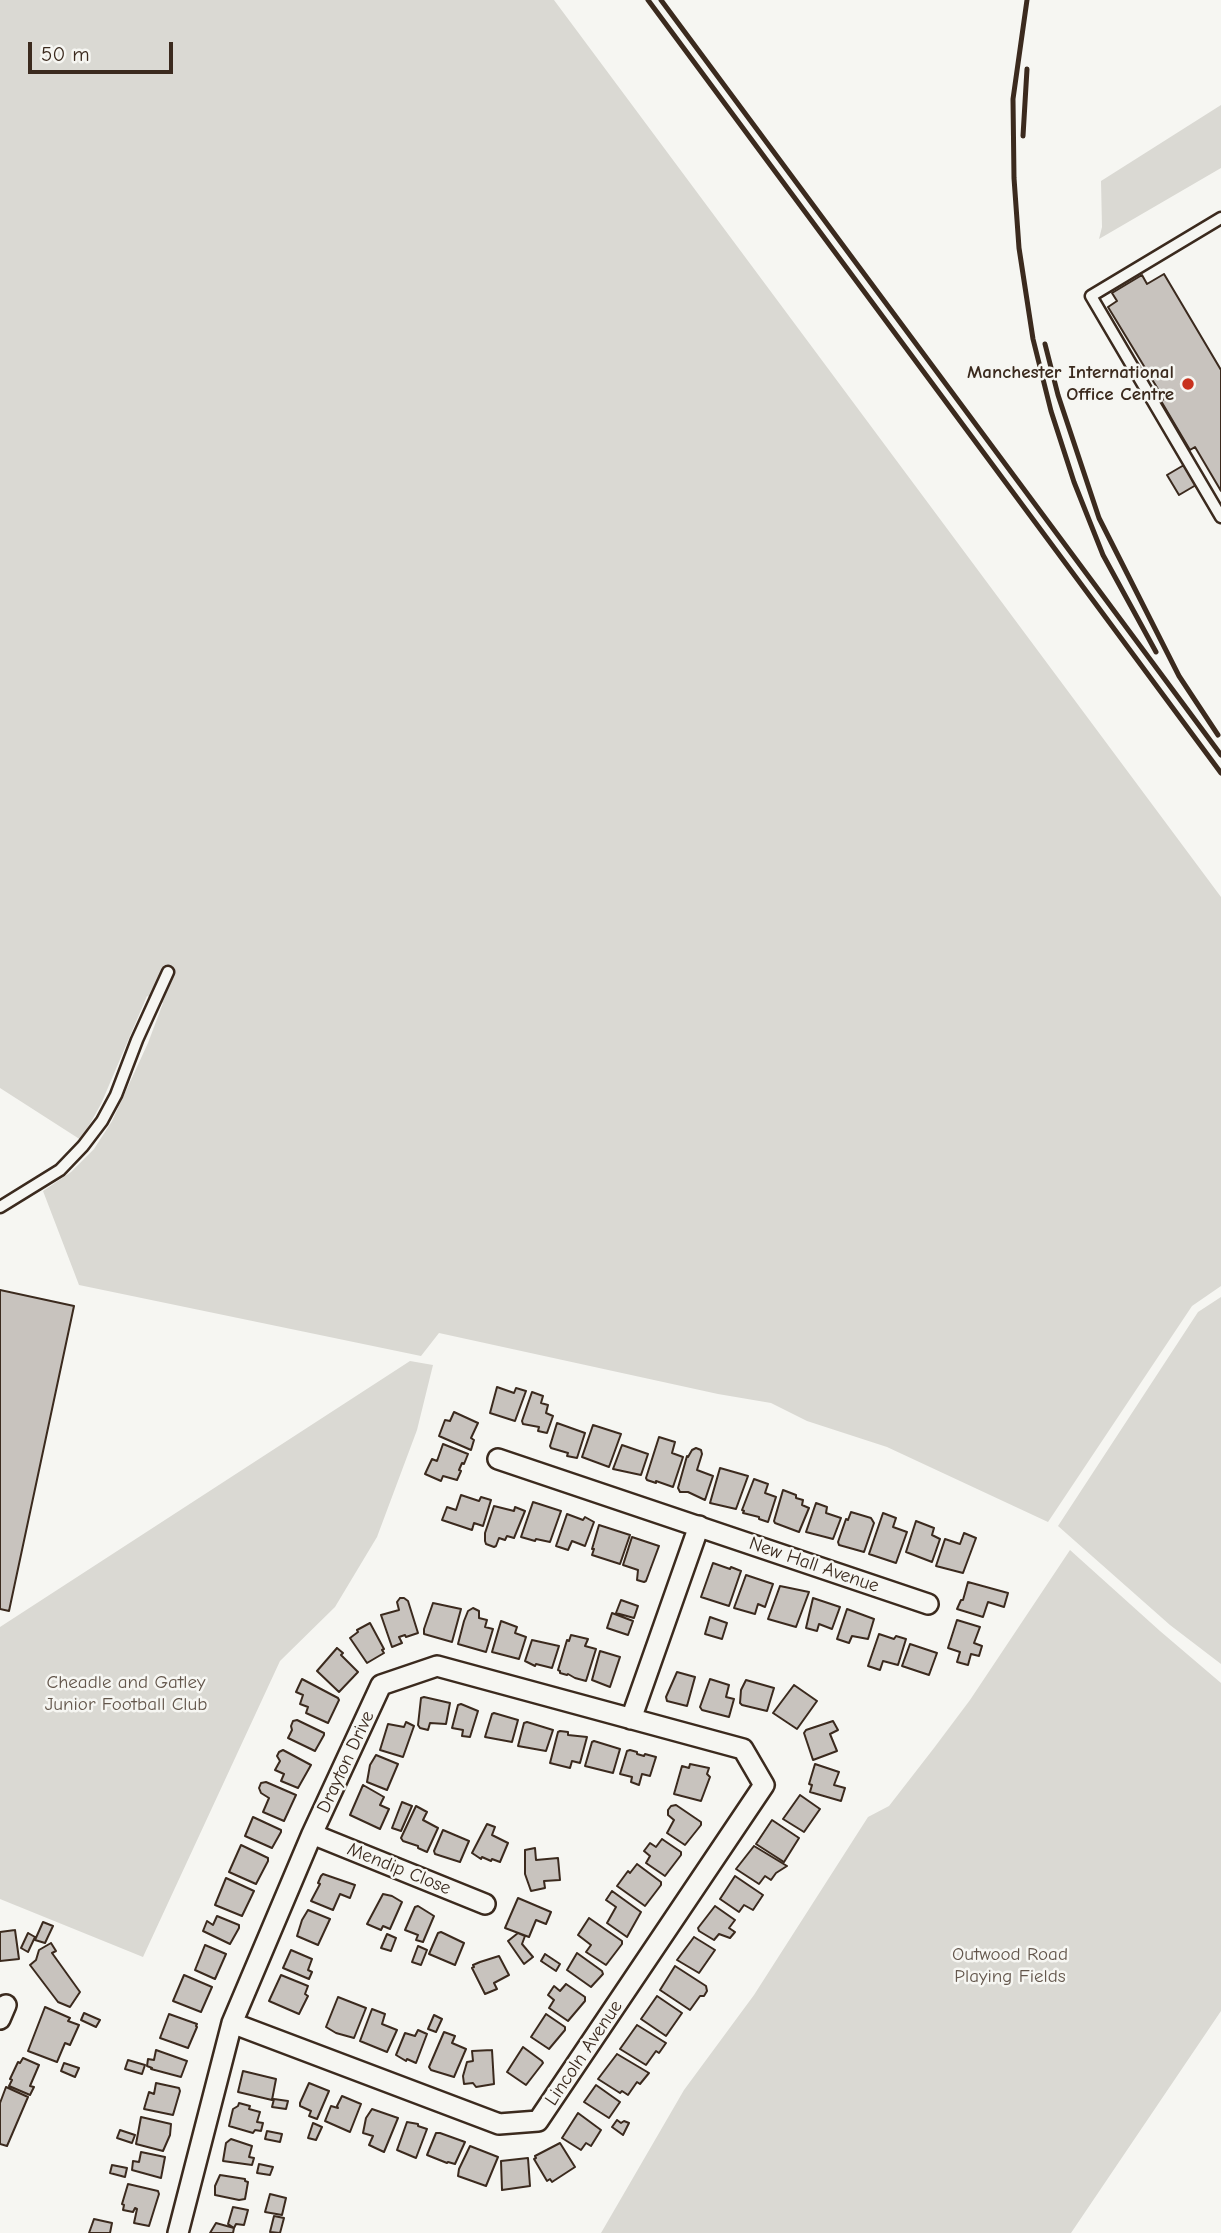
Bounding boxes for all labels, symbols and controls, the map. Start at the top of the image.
scale bar [32,28,177,72]
text: 50 m [41,42,90,66]
place label: Manchester International Office Centre [967,362,1174,406]
marker: Manchester International Office Centre [1180,376,1196,392]
street label: New Hall Avenue [746,1532,882,1598]
park label: Cheadle and Gatley Junior Football Club [45,1672,207,1716]
street label: Drayton Drive [312,1707,380,1817]
street label: Mendip Close [344,1838,454,1900]
park label: Outwood Road Playing Fields [952,1944,1068,1988]
street label: Lincoln Avenue [540,1996,628,2110]

